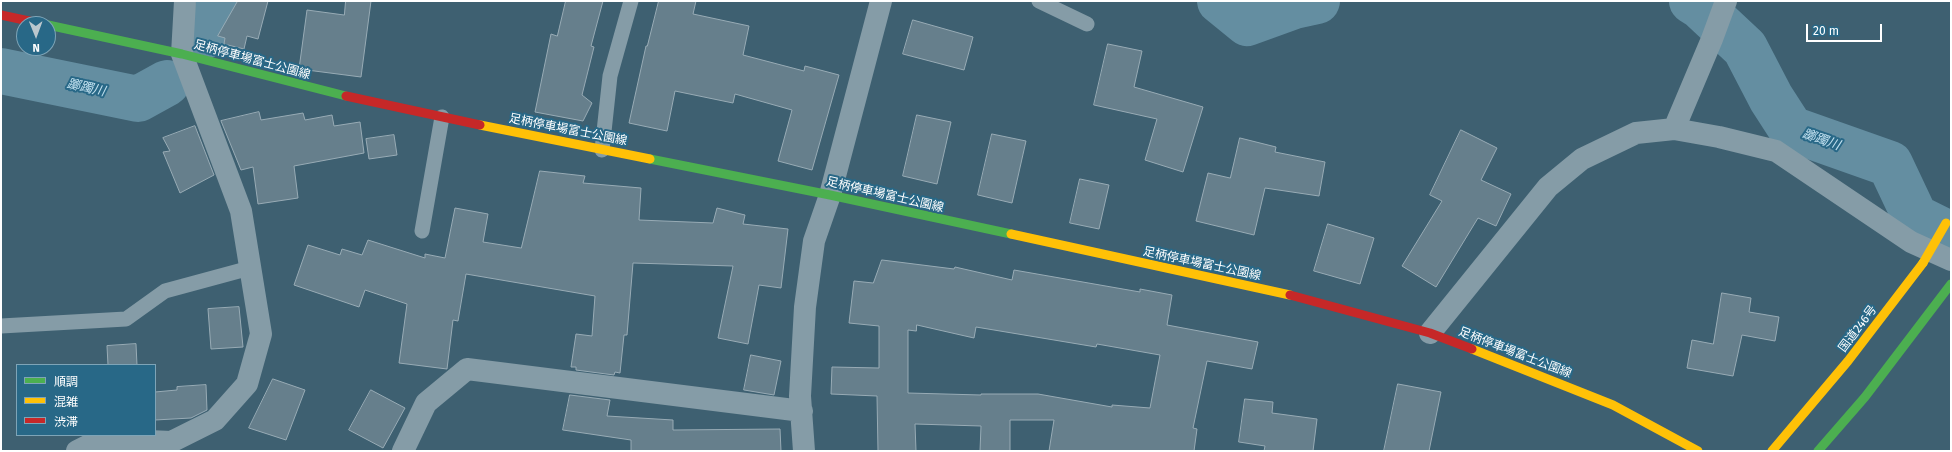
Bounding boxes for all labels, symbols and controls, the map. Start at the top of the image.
north arrow [16,16,56,56]
scale bar [1808,16,1884,42]
text: 20 m [1813,24,1839,38]
street label: 足柄停車場富士公園線 [192,38,312,82]
text: N [32,41,40,54]
water label: 躑躅川 [65,76,107,100]
street label: 足柄停車場富士公園線 [508,111,628,149]
water label: 躑躅川 [1800,126,1842,154]
street label: 足柄停車場富士公園線 [825,174,945,216]
street label: 足柄停車場富士公園線 [1142,244,1262,284]
street label: 国道246号 [1836,303,1880,355]
street label: 足柄停車場富士公園線 [1456,325,1574,381]
legend [16,364,156,436]
text: 順調 [54,375,78,389]
text: 混雑 [54,395,78,409]
text: 渋滞 [54,415,78,429]

